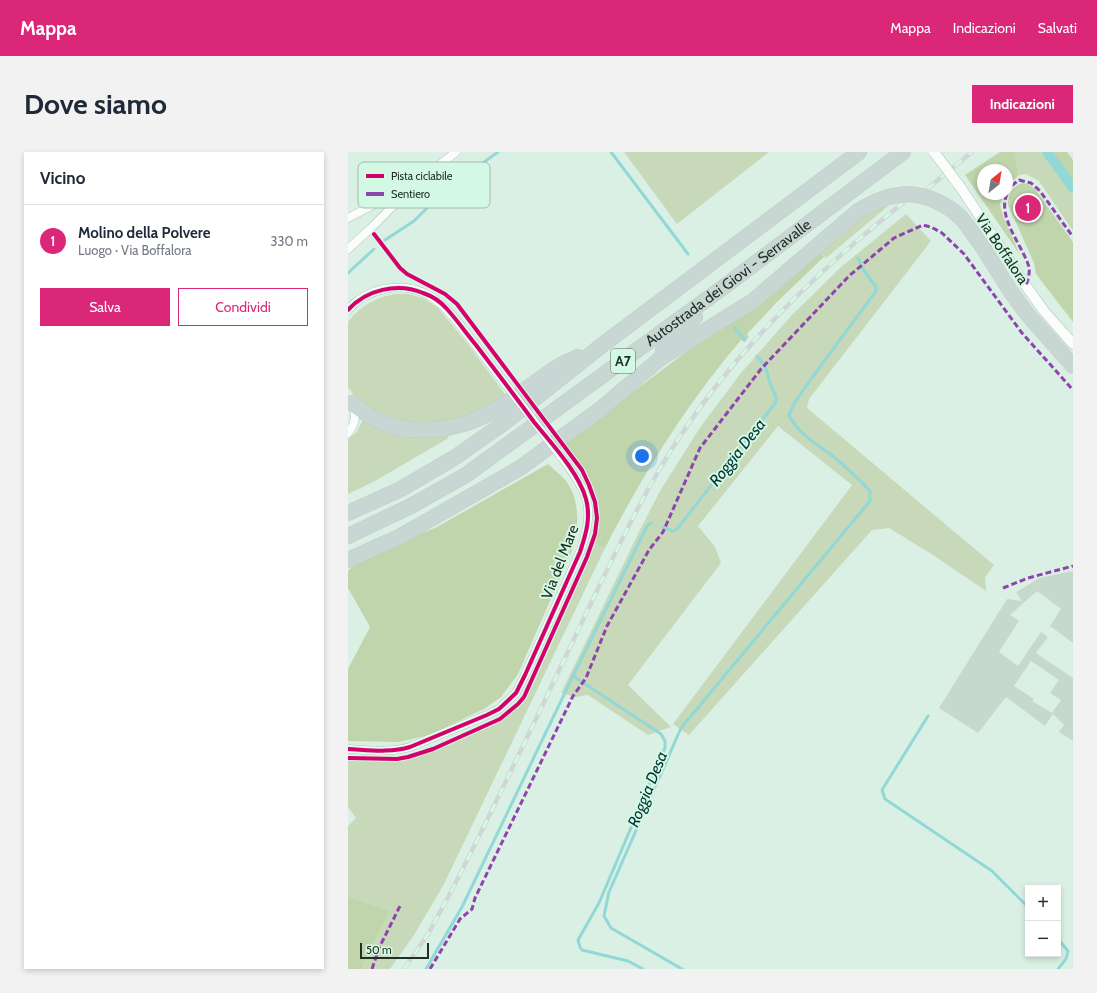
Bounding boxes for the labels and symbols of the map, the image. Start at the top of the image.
legend [358,162,490,208]
north arrow [977,164,1013,200]
text: Pista ciclabile [391,169,453,183]
text: Sentiero [391,187,430,201]
pin: 1 [1015,193,1041,223]
street label: Via Boffalora [972,210,1033,288]
street label: Autostrada dei Giovi - Serravalle [642,215,815,350]
road number: A7 [611,349,635,373]
water label: Roggia Desa [705,415,770,490]
your location [632,446,652,466]
street label: Via del Mare [538,522,582,602]
water label: Roggia Desa [624,749,671,830]
scale bar [360,941,429,960]

